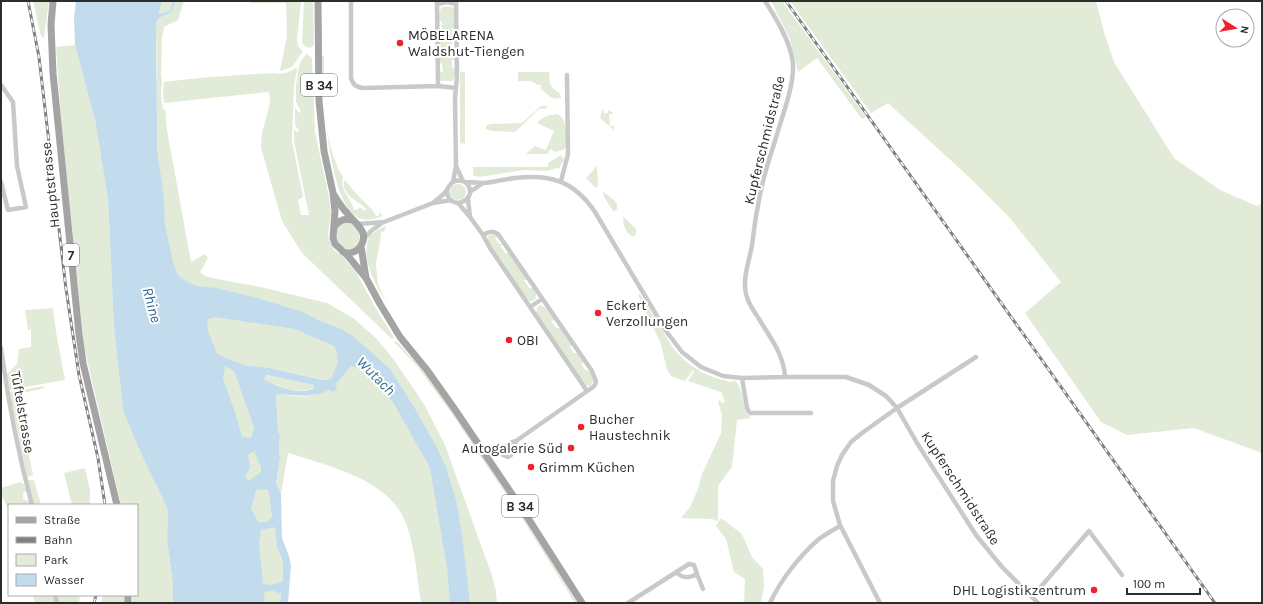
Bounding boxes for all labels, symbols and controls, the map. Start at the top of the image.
north arrow [1215,8,1255,48]
text: N [1237,25,1251,35]
place label: MÖBELARENA Waldshut-Tiengen [408,27,525,60]
marker: MÖBELARENA Waldshut-Tiengen [395,38,405,48]
road number: B 34 [301,74,337,96]
street label: Kupferschmidstraße [740,74,789,206]
street label: Hauptstrasse [38,141,63,229]
road number: 7 [63,244,79,266]
water label: Rhine [139,285,165,325]
place label: Eckert Verzollungen [606,297,688,330]
marker: Eckert Verzollungen [593,308,603,318]
place label: OBI [517,332,539,349]
marker: OBI [504,335,514,345]
water label: Wutach [353,353,399,399]
street label: Tüftelstrasse [7,370,38,454]
place label: Bucher Haustechnik [589,411,671,444]
marker: Bucher Haustechnik [576,422,586,432]
street label: Kupferschmidstraße [918,428,1004,548]
place label: Autogalerie Süd [462,440,563,457]
marker: Autogalerie Süd [566,443,576,453]
place label: Grimm Küchen [539,459,635,476]
marker: Grimm Küchen [526,462,536,472]
road number: B 34 [502,495,538,517]
legend [8,504,138,596]
text: Straße [44,513,80,527]
text: Bahn [44,533,73,547]
text: Park [44,553,69,567]
scale bar [1127,570,1200,596]
text: Wasser [44,573,85,587]
text: 100 m [1133,577,1165,591]
place label: DHL Logistikzentrum [952,582,1086,599]
marker: DHL Logistikzentrum [1089,585,1099,595]

